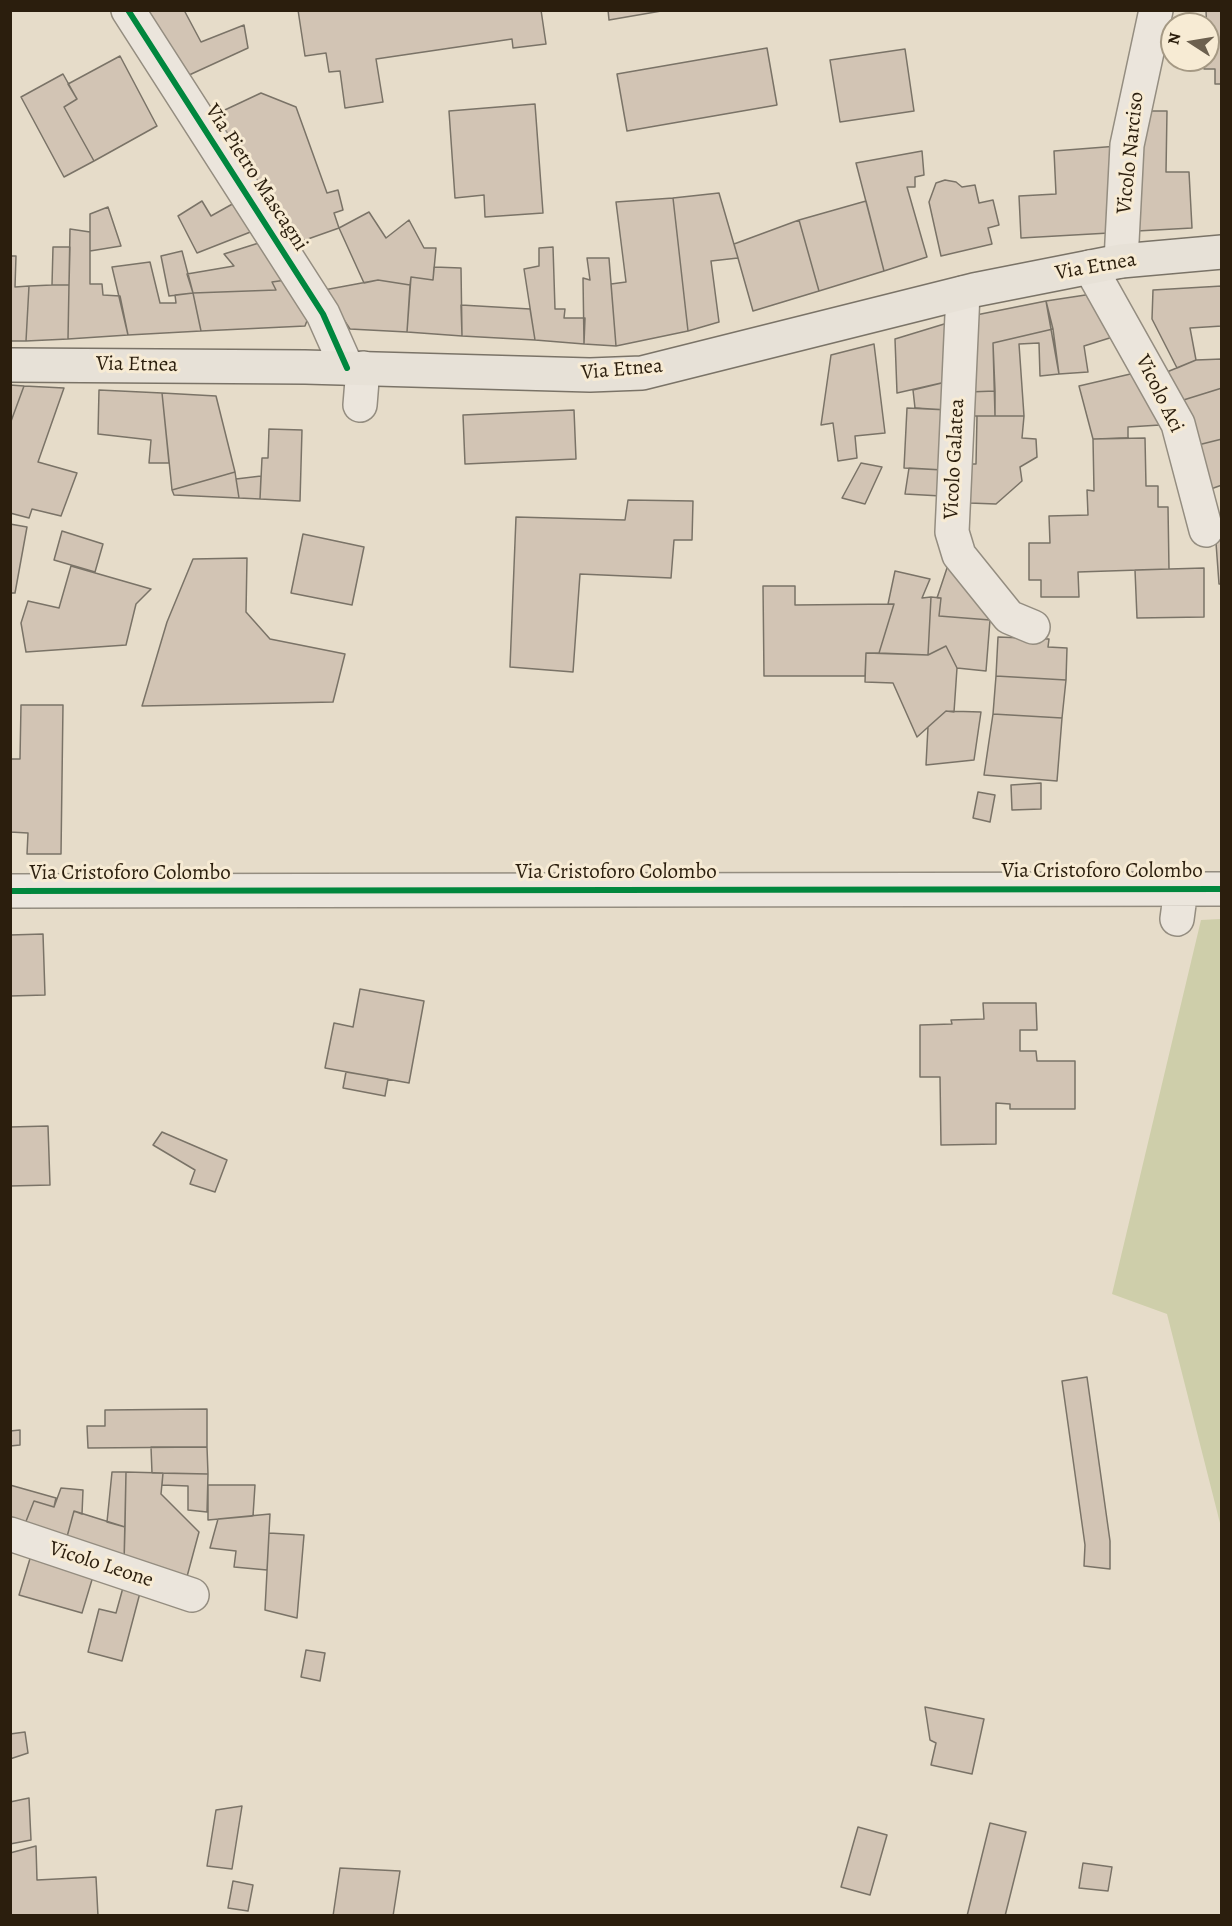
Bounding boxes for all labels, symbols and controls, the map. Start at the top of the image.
north arrow [1160,12,1220,72]
text: N [1162,31,1186,47]
street label: Vicolo Narciso [1112,91,1150,215]
street label: Via Pietro Mascagni [199,100,313,256]
street label: Via Etnea [1053,247,1139,287]
street label: Vicolo Aci [1129,351,1189,437]
street label: Via Etnea [96,352,178,378]
street label: Via Etnea [580,354,664,386]
street label: Vicolo Galatea [939,398,971,520]
street label: Via Cristoforo Colombo [1001,859,1203,885]
street label: Via Cristoforo Colombo [515,860,717,886]
street label: Via Cristoforo Colombo [29,861,231,887]
street label: Vicolo Leone [46,1536,156,1594]

